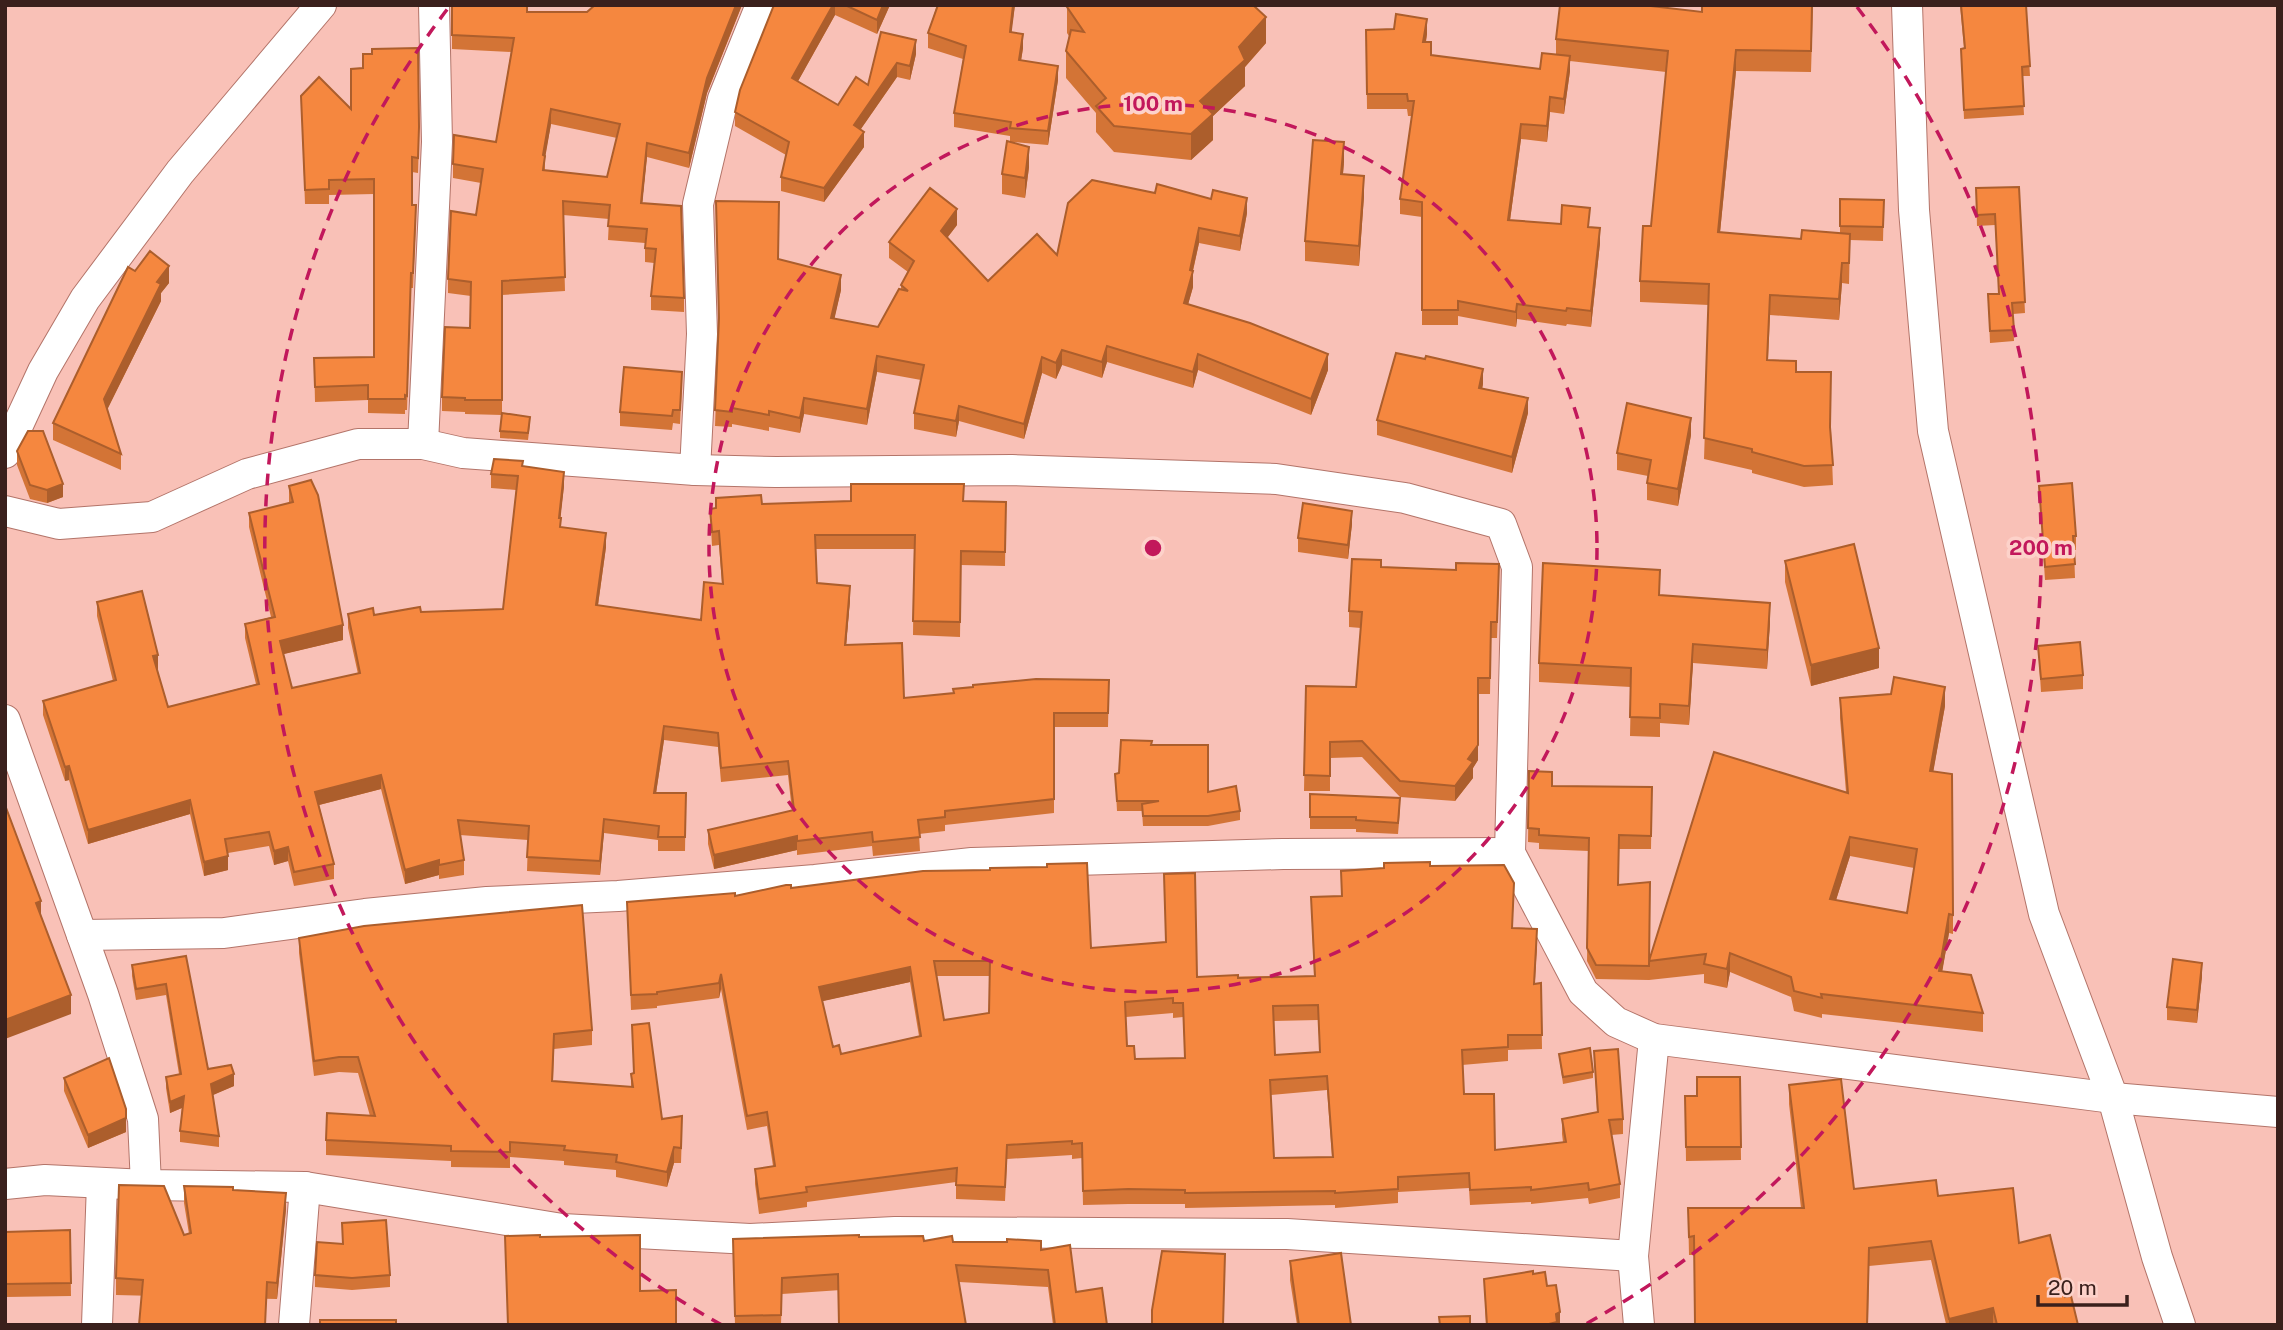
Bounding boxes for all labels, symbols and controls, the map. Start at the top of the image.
text: 100 m [1123,91,1183,116]
text: 200 m [2009,535,2073,560]
centre of rings [1141,536,1165,560]
scale bar [2038,1264,2127,1308]
text: 20 m [2048,1275,2097,1300]

